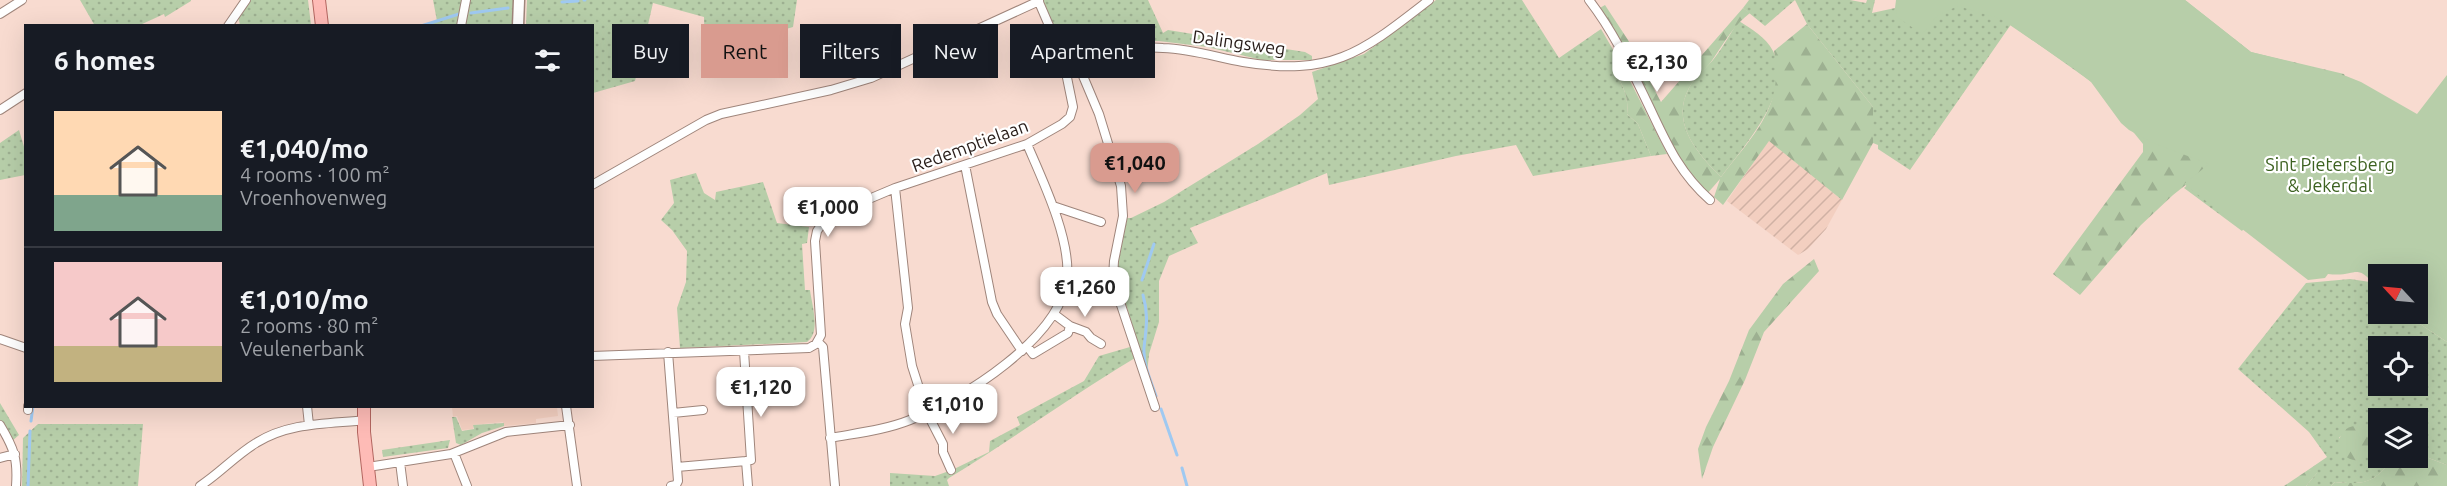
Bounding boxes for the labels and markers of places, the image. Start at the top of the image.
pin: €2,130 [1608,42,1706,93]
pin: €1,040 [1086,143,1184,194]
pin: €1,000 [779,187,877,238]
pin: €1,260 [1036,267,1134,318]
pin: €1,120 [712,367,810,418]
pin: €1,010 [904,384,1002,435]

